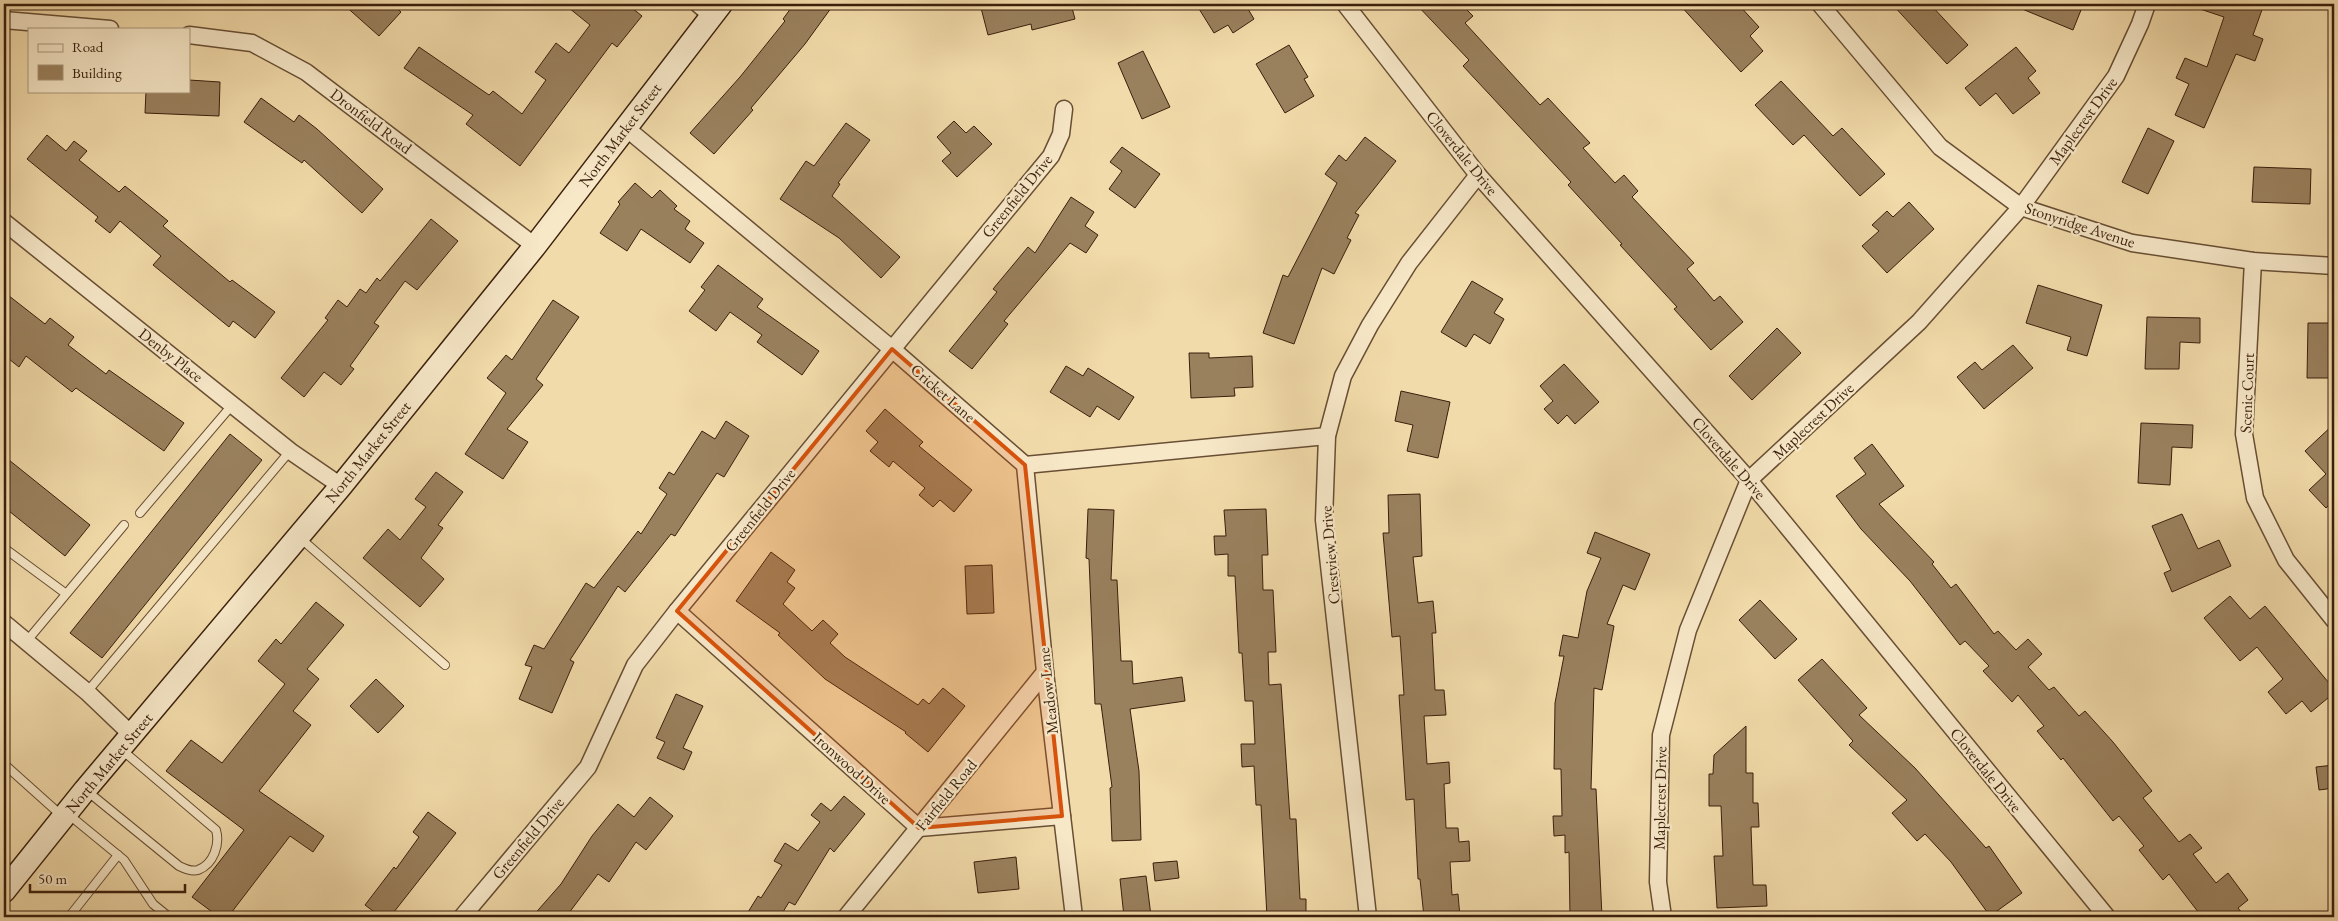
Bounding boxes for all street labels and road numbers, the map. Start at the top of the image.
street label: Maplecrest Drive [2044,73,2122,169]
street label: North Market Street [574,79,666,191]
street label: Dronfield Road [326,83,417,159]
street label: Cloverdale Drive [1421,106,1503,200]
street label: Greenfield Drive [977,150,1057,242]
street label: Stonyridge Avenue [2022,197,2138,253]
street label: Denby Place [134,323,208,387]
street label: Scenic Court [2235,353,2259,433]
street label: Cricket Lane [906,359,980,427]
street label: Maplecrest Drive [1768,378,1858,464]
street label: North Market Street [320,397,416,507]
street label: Cloverdale Drive [1687,412,1771,504]
street label: Greenfield Drive [720,464,800,556]
street label: Crestview Drive [1315,505,1345,605]
street label: Meadow Lane [1033,647,1063,735]
street label: North Market Street [61,708,157,818]
street label: Cloverdale Drive [1945,723,2027,817]
street label: Ironwood Drive [808,727,896,809]
street label: Maplecrest Drive [1649,746,1671,850]
street label: Fairfield Road [911,754,982,835]
street label: Greenfield Drive [487,792,569,884]

